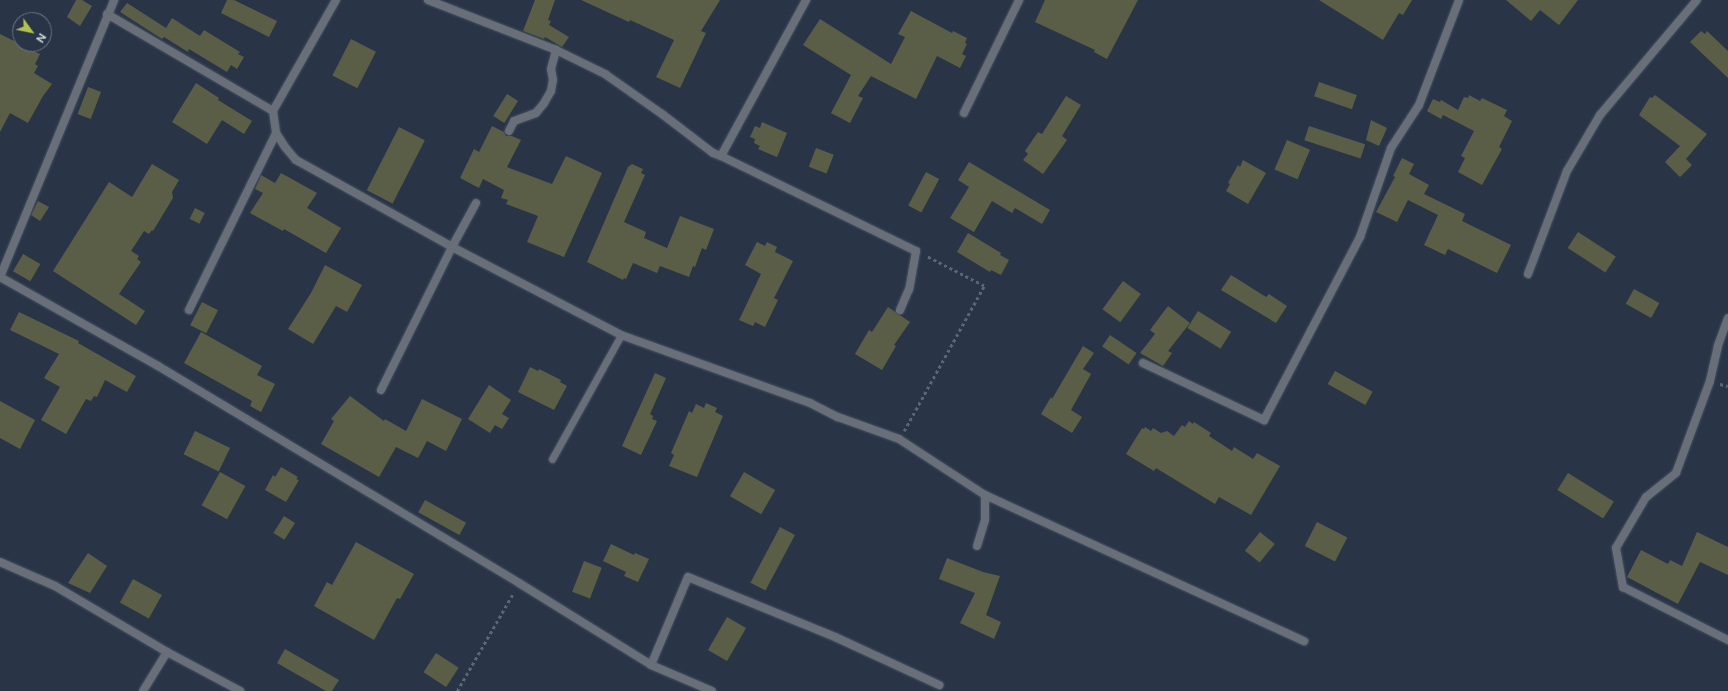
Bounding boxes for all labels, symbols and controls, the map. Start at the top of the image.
north arrow [12,12,52,52]
text: N [34,31,49,45]

